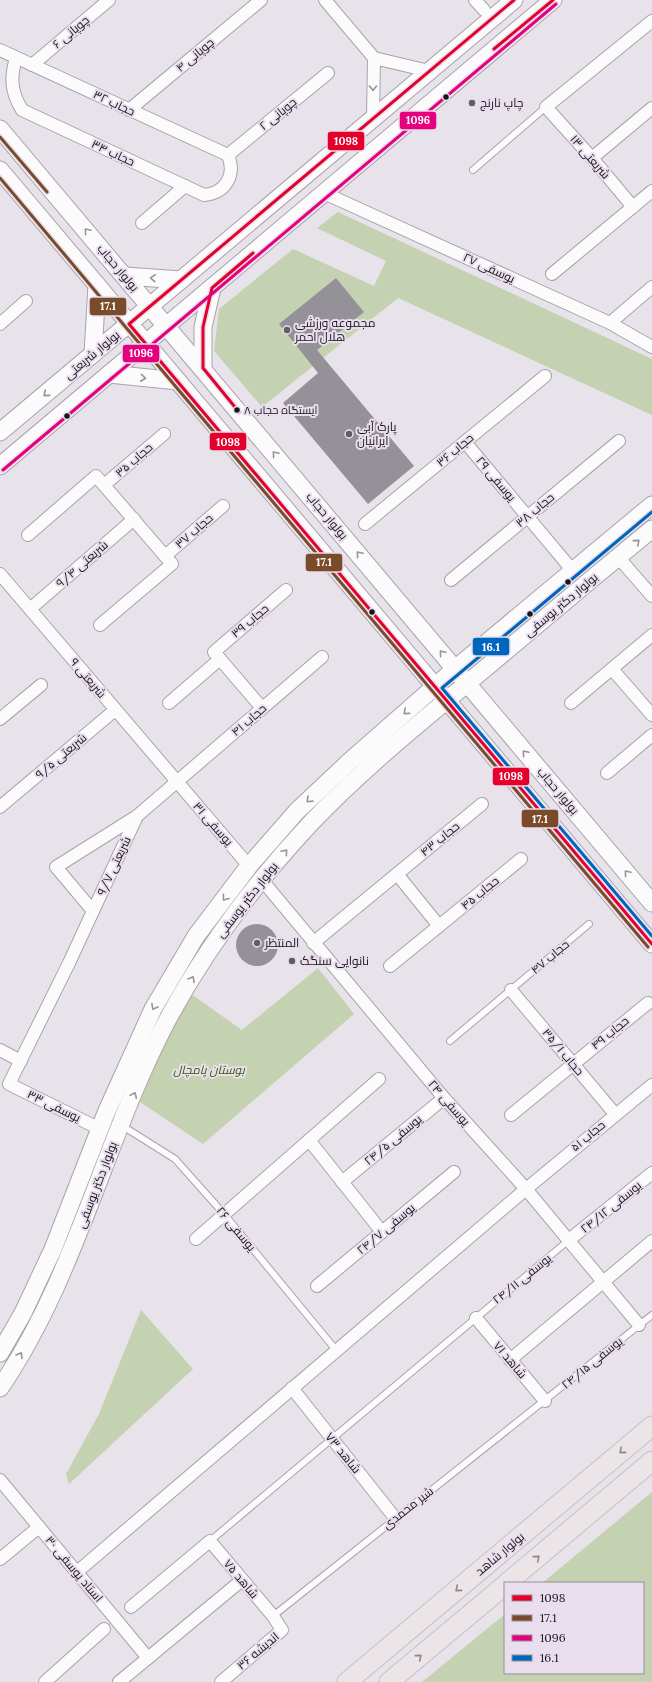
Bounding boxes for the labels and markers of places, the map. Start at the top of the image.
unlabelled marker [441,92,451,102]
place label: چاپ نارنج [480,95,523,112]
marker: چاپ نارنج [467,98,477,108]
place label: مجموعه ورزشی هلال احمر [294,315,376,344]
marker: مجموعه ورزشی هلال احمر [282,325,292,335]
place label: ایستگاه حجاب ۸ [244,403,317,417]
marker: ایستگاه حجاب ۸ [232,405,242,415]
unlabelled marker [62,411,72,421]
place label: پارک آبی ایرانیان [357,419,397,448]
marker: پارک آبی ایرانیان [344,429,354,439]
unlabelled marker [563,577,573,587]
unlabelled marker [367,607,377,617]
unlabelled marker [525,609,535,619]
place label: المنتظر [264,935,299,950]
marker: المنتظر [252,938,262,948]
place label: نانوایی سنگک [300,953,369,968]
marker: نانوایی سنگک [287,956,297,966]

